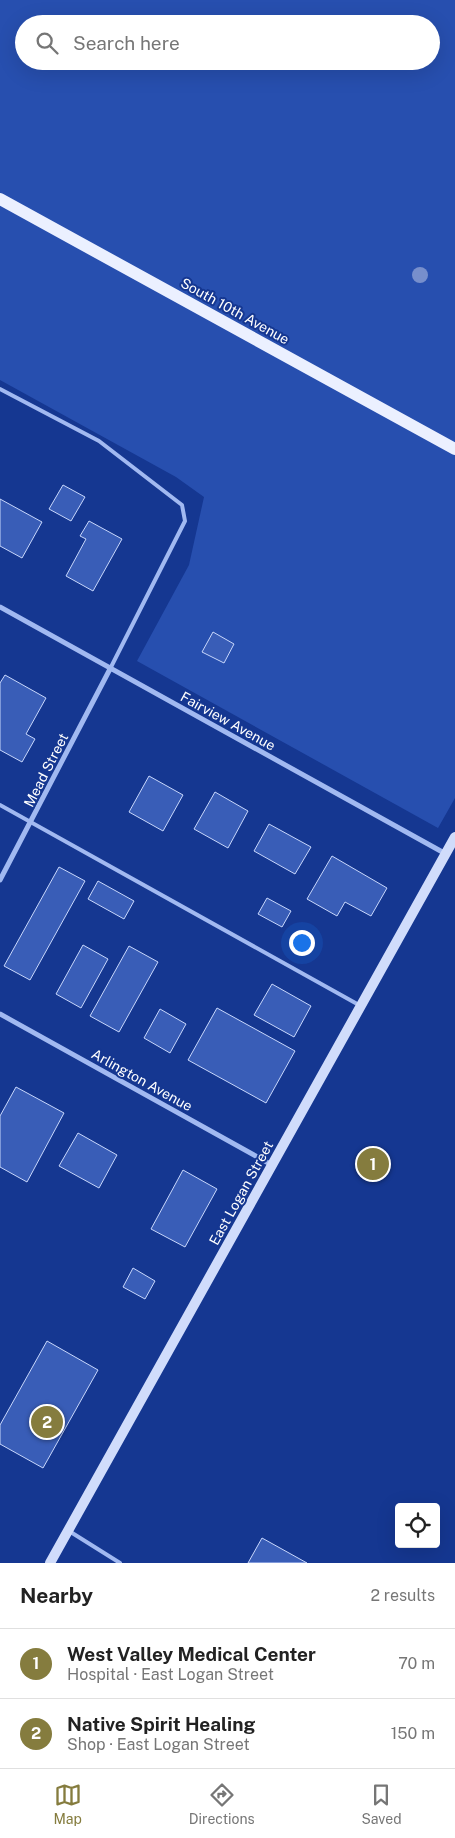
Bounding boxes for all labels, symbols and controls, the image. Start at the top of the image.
search box [15,15,440,70]
icon: search [33,29,61,57]
text: Search here [73,32,180,54]
street label: South 10th Avenue [178,275,292,348]
street label: Fairview Avenue [178,688,278,754]
street label: Mead Street [21,730,71,810]
your location [289,930,315,956]
street label: Arlington Avenue [89,1046,195,1114]
street label: East Logan Street [206,1138,276,1248]
pin: 1 [357,1145,389,1183]
pin: 2 [31,1403,63,1441]
map controls [395,1503,440,1548]
button: locate [395,1503,440,1548]
text: Nearby [20,1583,93,1608]
text: 2 results [370,1586,435,1605]
text: West Valley Medical Center [67,1643,316,1665]
text: 1 [33,1654,39,1673]
text: 70 m [398,1654,435,1673]
text: Hospital · East Logan Street [67,1665,274,1684]
text: Native Spirit Healing [67,1713,255,1735]
text: 2 [31,1724,41,1743]
text: 150 m [391,1724,435,1743]
text: Shop · East Logan Street [67,1735,250,1754]
tab: Map [53,1781,82,1827]
tab: Directions [189,1781,255,1827]
tab: Saved [361,1781,402,1827]

